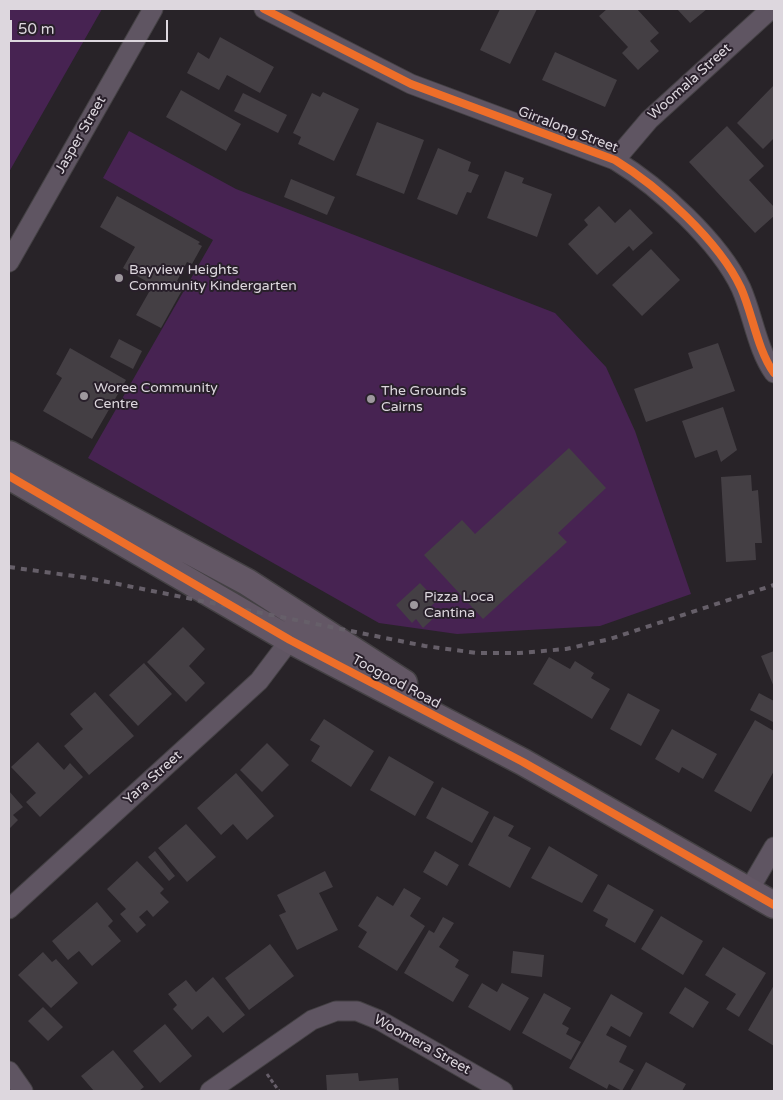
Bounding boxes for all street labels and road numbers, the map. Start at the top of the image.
street label: Woomala Street [645,40,735,124]
street label: Jasper Street [52,93,110,177]
street label: Girralong Street [516,103,620,157]
street label: Toogood Road [349,652,443,712]
street label: Yara Street [120,747,186,809]
street label: Woomera Street [371,1011,473,1079]

